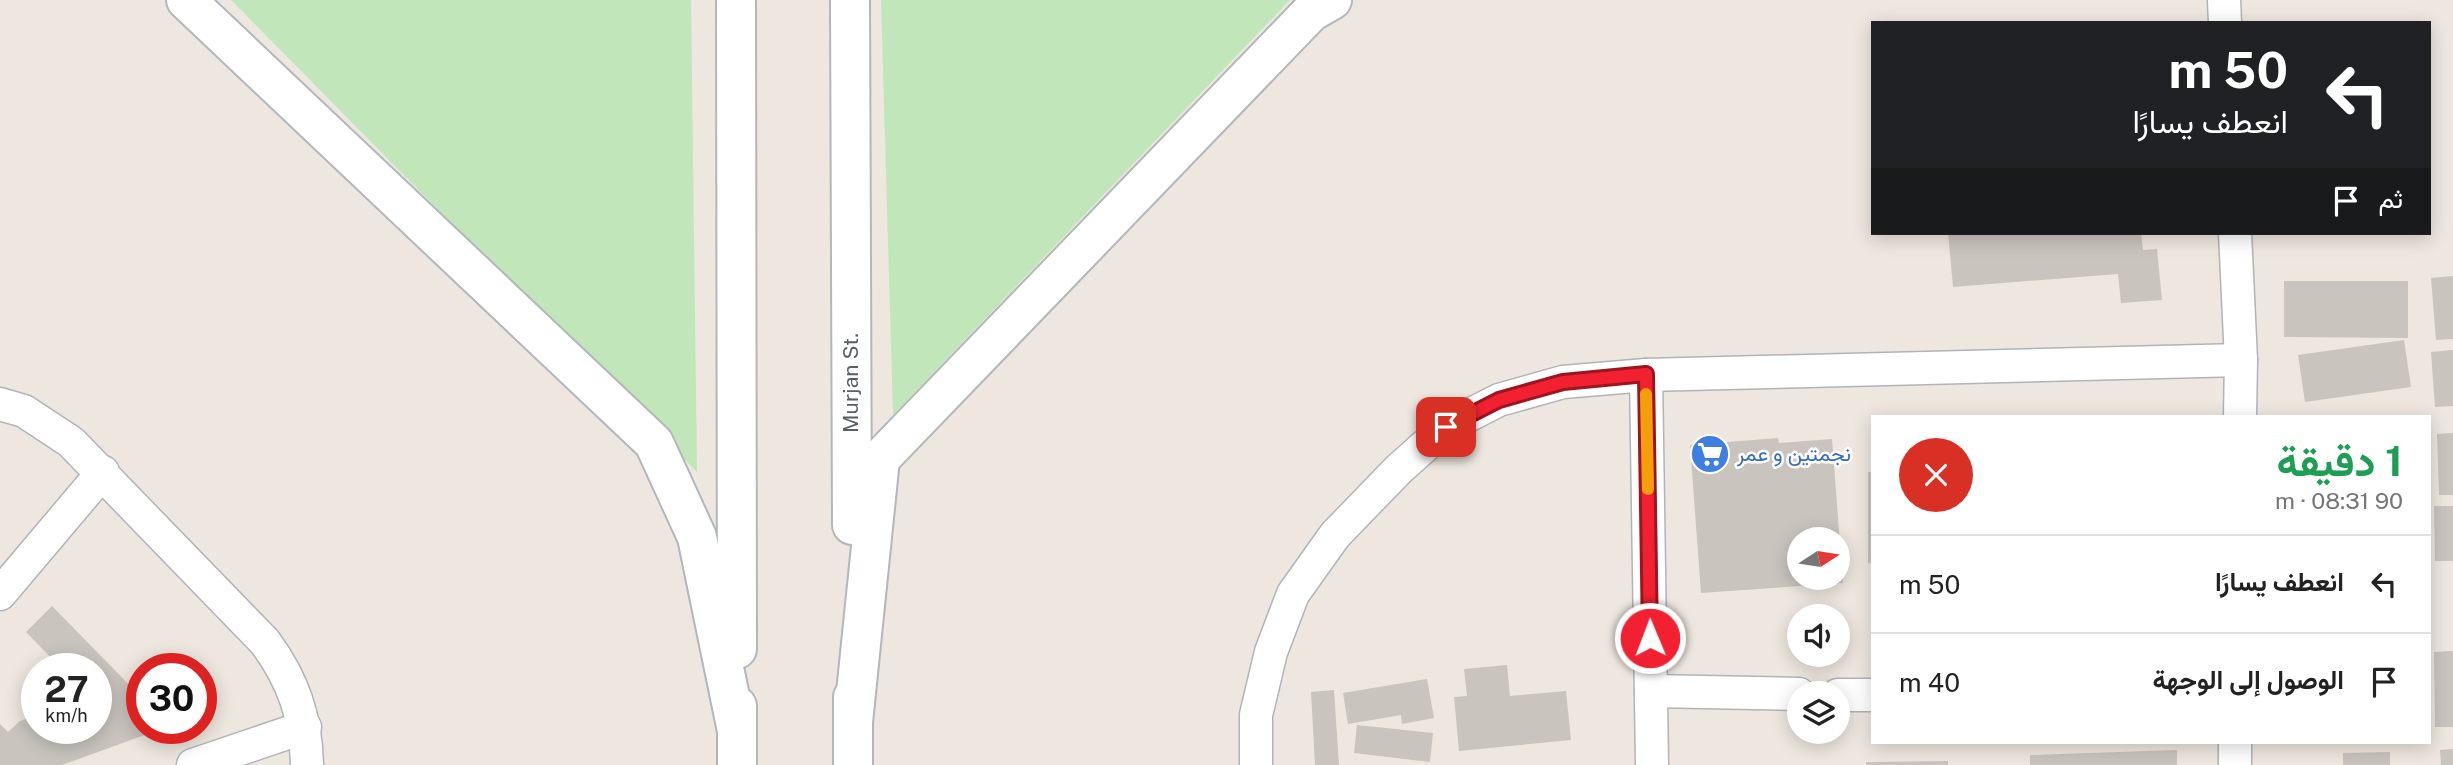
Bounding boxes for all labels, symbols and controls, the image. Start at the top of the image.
text: 50 m [2168,41,2288,99]
icon: left [2312,49,2403,140]
text: انعطف يسارًا [2132,103,2288,140]
icon: arrive [2327,182,2365,220]
text: ثم [2379,183,2403,214]
street label: Murjan St. [838,333,863,433]
pin [1416,397,1476,457]
icon: arrive [1427,408,1465,446]
supermarket icon: نجمتين و عمر [1689,433,1731,475]
text: 1 دقيقة [2277,436,2403,485]
button: close [1899,438,1973,512]
place label: نجمتين و عمر [1736,441,1851,467]
text: 90 m · 08:31 [2275,487,2403,514]
north arrow [1787,527,1850,590]
map controls [1787,527,1850,744]
icon: left [2365,565,2403,603]
text: انعطف يسارًا [2215,566,2344,597]
text: 50 m [1899,569,1960,600]
position arrow [1613,601,1687,675]
button: sound [1787,604,1850,667]
speed limit sign: 30 [126,653,217,744]
icon: arrive [2365,663,2403,701]
text: الوصول إلى الوجهة [2153,664,2344,695]
text: 40 m [1899,667,1960,698]
text: 27 [44,669,89,710]
button: layers [1787,681,1850,744]
text: km/h [45,705,88,726]

